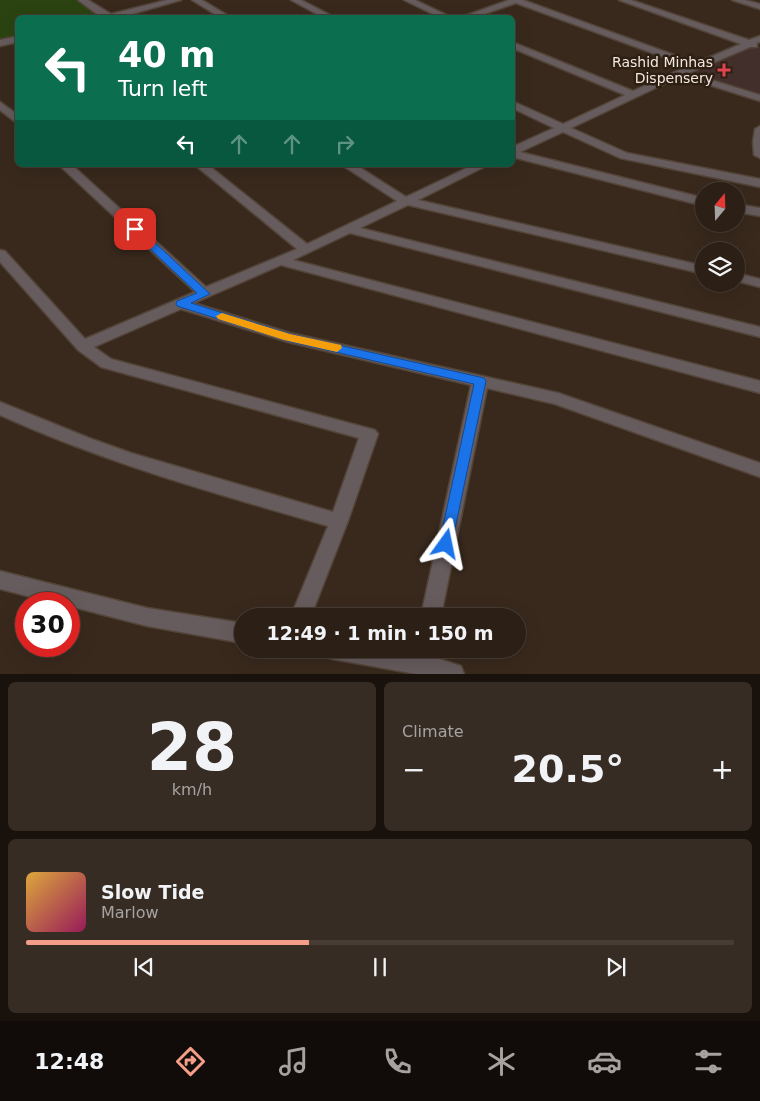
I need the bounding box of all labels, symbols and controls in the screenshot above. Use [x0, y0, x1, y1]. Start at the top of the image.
icon: left [35, 35, 100, 100]
text: 40 m [118, 35, 215, 75]
place label: Rashid Minhas Dispensery [612, 54, 713, 86]
marker: Rashid Minhas Dispensery [717, 63, 731, 77]
text: Turn left [118, 76, 207, 101]
icon: left [172, 130, 200, 158]
icon: ahead [225, 130, 253, 158]
icon: ahead [278, 130, 306, 158]
icon: right [331, 130, 359, 158]
north arrow [695, 182, 745, 232]
map controls [695, 182, 745, 292]
pin [114, 208, 156, 250]
icon: arrive [121, 215, 149, 243]
button: layers [695, 242, 745, 292]
position arrow [419, 517, 471, 569]
speed limit sign: 30 [15, 592, 80, 657]
text: 12:49 · 1 min · 150 m [266, 622, 494, 644]
text: 28 [147, 710, 237, 785]
text: Climate [402, 722, 464, 741]
text: 20.5° [512, 747, 624, 791]
text: − [402, 753, 425, 786]
text: + [711, 753, 734, 786]
text: km/h [172, 780, 212, 799]
text: Slow Tide [101, 881, 204, 903]
text: Marlow [101, 903, 159, 922]
icon: previous [130, 953, 158, 981]
icon: pause [366, 953, 394, 981]
icon: next [602, 953, 630, 981]
icon: directions [173, 1044, 208, 1079]
icon: music [276, 1044, 311, 1079]
icon: phone [380, 1044, 415, 1079]
icon: climate [484, 1044, 519, 1079]
icon: car [587, 1044, 622, 1079]
icon: filters [691, 1044, 726, 1079]
text: 12:48 [34, 1049, 104, 1074]

